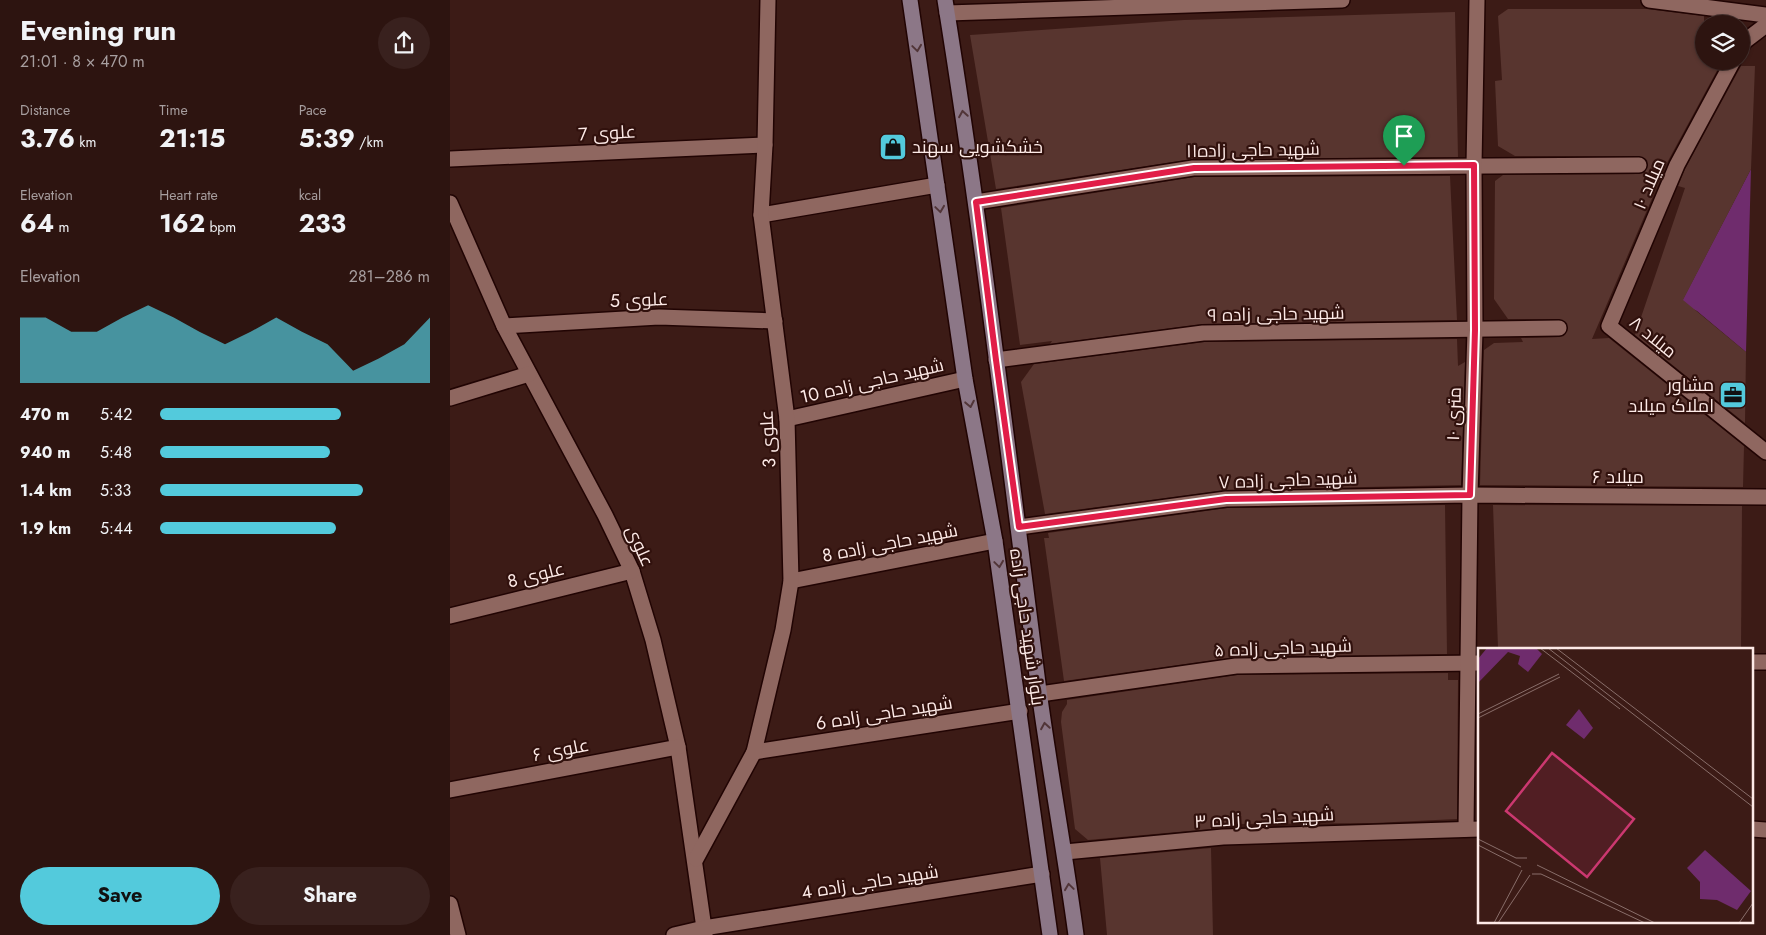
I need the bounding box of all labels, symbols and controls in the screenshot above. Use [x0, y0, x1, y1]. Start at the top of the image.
text: Evening run [20, 10, 176, 51]
map controls [1695, 15, 1750, 70]
button: layers [1695, 15, 1750, 70]
button: share [378, 17, 430, 69]
one-way arrow [911, 44, 921, 53]
text: 21:01 · 8 × 470 m [20, 50, 145, 73]
text: Distance [20, 100, 70, 120]
text: Time [159, 100, 188, 120]
text: Pace [299, 100, 327, 120]
one-way arrow [958, 110, 968, 118]
pin [1383, 115, 1425, 166]
street label: علوی 7 [578, 119, 636, 147]
text: 3.76 [20, 120, 75, 156]
text: 21:15 [159, 120, 225, 156]
text: 5:39 [299, 120, 355, 156]
icon: arrive [1390, 122, 1418, 150]
text: km [75, 132, 96, 152]
text: /km [355, 132, 384, 152]
shop icon: خشکشویی سهند [878, 132, 908, 162]
place label: خشکشویی سهند [912, 134, 1043, 160]
street label: شهید حاجی زاده۱۱ [1186, 136, 1320, 164]
street label: میلاد ۱۰ [1627, 154, 1671, 214]
text: Elevation [20, 185, 73, 205]
text: Heart rate [159, 185, 218, 205]
text: kcal [299, 185, 321, 205]
text: 64 [20, 205, 54, 241]
text: 162 [159, 205, 205, 241]
text: 233 [299, 205, 346, 241]
one-way arrow [935, 205, 945, 213]
text: m [54, 217, 69, 237]
text: bpm [205, 217, 236, 237]
text: Elevation [20, 265, 80, 288]
text: 281–286 m [349, 265, 430, 288]
street label: علوی 5 [609, 286, 669, 314]
street label: شهید حاجی زاده ۹ [1207, 300, 1345, 328]
street label: میلاد ۸ [1624, 310, 1682, 364]
street label: شهید حاجی زاده 10 [798, 352, 946, 410]
place label: مشاور املاک میلاد [1628, 372, 1714, 419]
office icon: مشاور املاک میلاد [1718, 380, 1748, 410]
street label: ۱۰ متری [1440, 387, 1468, 441]
one-way arrow [964, 400, 974, 409]
text: 470 m [20, 403, 69, 426]
text: 5:42 [100, 403, 132, 426]
street label: علوی 3 [754, 409, 782, 469]
text: 940 m [20, 441, 70, 464]
text: 5:48 [100, 441, 132, 464]
street label: میلاد ۶ [1592, 464, 1644, 490]
street label: شهید حاجی زاده ۷ [1218, 465, 1358, 495]
text: 1.4 km [20, 479, 72, 502]
text: 5:33 [100, 479, 131, 502]
text: 1.9 km [20, 517, 71, 540]
text: 5:44 [100, 517, 132, 540]
street label: شهید حاجی زاده 8 [820, 517, 960, 569]
street label: علوی [619, 521, 661, 571]
street label: بلوار شهید حاجی زاده [1003, 547, 1051, 707]
street label: علوی 8 [505, 555, 567, 595]
one-way arrow [993, 560, 1004, 568]
street label: شهید حاجی زاده ۵ [1214, 633, 1352, 663]
inset map [1478, 648, 1754, 922]
street label: شهید حاجی زاده 6 [814, 689, 954, 737]
one-way arrow [1040, 722, 1050, 730]
street label: علوی ۶ [531, 732, 591, 768]
street label: شهید حاجی زاده ۳ [1193, 801, 1335, 835]
street label: شهید حاجی زاده 4 [800, 858, 940, 906]
button: Save [20, 867, 220, 925]
button: Share [230, 867, 430, 925]
one-way arrow [1065, 882, 1075, 891]

